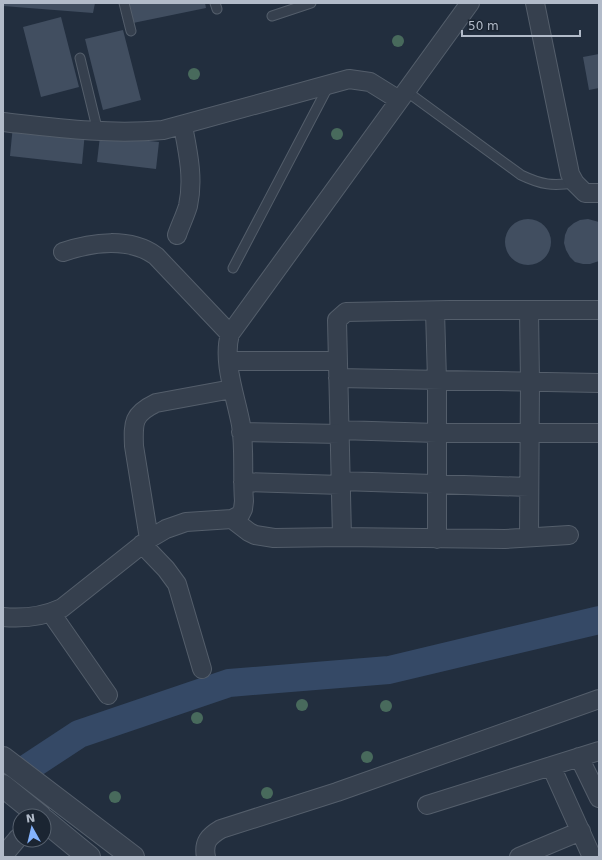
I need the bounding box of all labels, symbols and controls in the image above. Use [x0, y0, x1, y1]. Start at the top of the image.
scale bar [462, 12, 580, 38]
text: 50 m [468, 19, 499, 33]
north arrow [12, 808, 52, 848]
text: N [25, 812, 36, 826]

